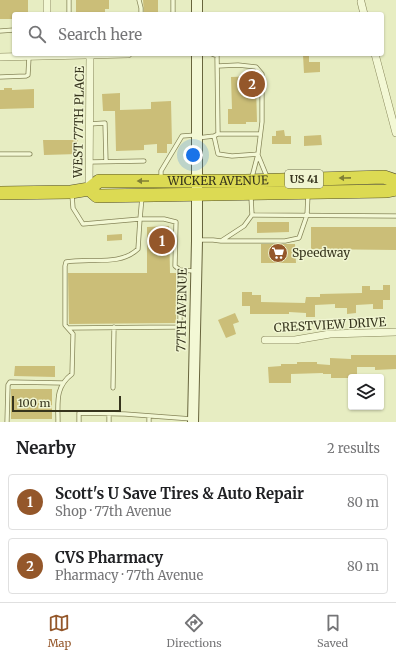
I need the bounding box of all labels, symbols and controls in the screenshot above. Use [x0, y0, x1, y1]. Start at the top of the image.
search box [12, 12, 384, 56]
icon: search [26, 23, 48, 45]
text: Search here [58, 25, 142, 44]
street label: WEST 77TH PLACE [70, 66, 87, 179]
pin: 2 [239, 69, 265, 99]
your location [183, 145, 203, 165]
road number: US 41 [285, 170, 323, 188]
street label: WICKER AVENUE [166, 172, 269, 188]
one-way arrow [338, 175, 351, 181]
one-way arrow [136, 178, 149, 184]
pin: 1 [149, 226, 175, 256]
supermarket icon: Speedway [267, 242, 289, 264]
place label: Speedway [292, 245, 350, 260]
street label: 77TH AVENUE [173, 268, 190, 352]
street label: CRESTVIEW DRIVE [273, 314, 387, 335]
map controls [348, 374, 384, 410]
button: layers [348, 374, 384, 410]
scale bar [12, 394, 121, 413]
text: 100 m [18, 396, 50, 410]
text: Nearby [16, 437, 76, 459]
text: 2 results [327, 440, 380, 457]
text: Scott's U Save Tires & Auto Repair [55, 484, 304, 503]
text: 1 [27, 494, 33, 511]
text: 80 m [347, 494, 379, 511]
text: Shop · 77th Avenue [55, 503, 171, 520]
text: CVS Pharmacy [55, 548, 163, 567]
text: 2 [26, 558, 34, 575]
text: 80 m [347, 558, 379, 575]
text: Pharmacy · 77th Avenue [55, 567, 203, 584]
tab: Map [48, 612, 71, 650]
tab: Directions [167, 612, 222, 650]
tab: Saved [317, 612, 348, 650]

